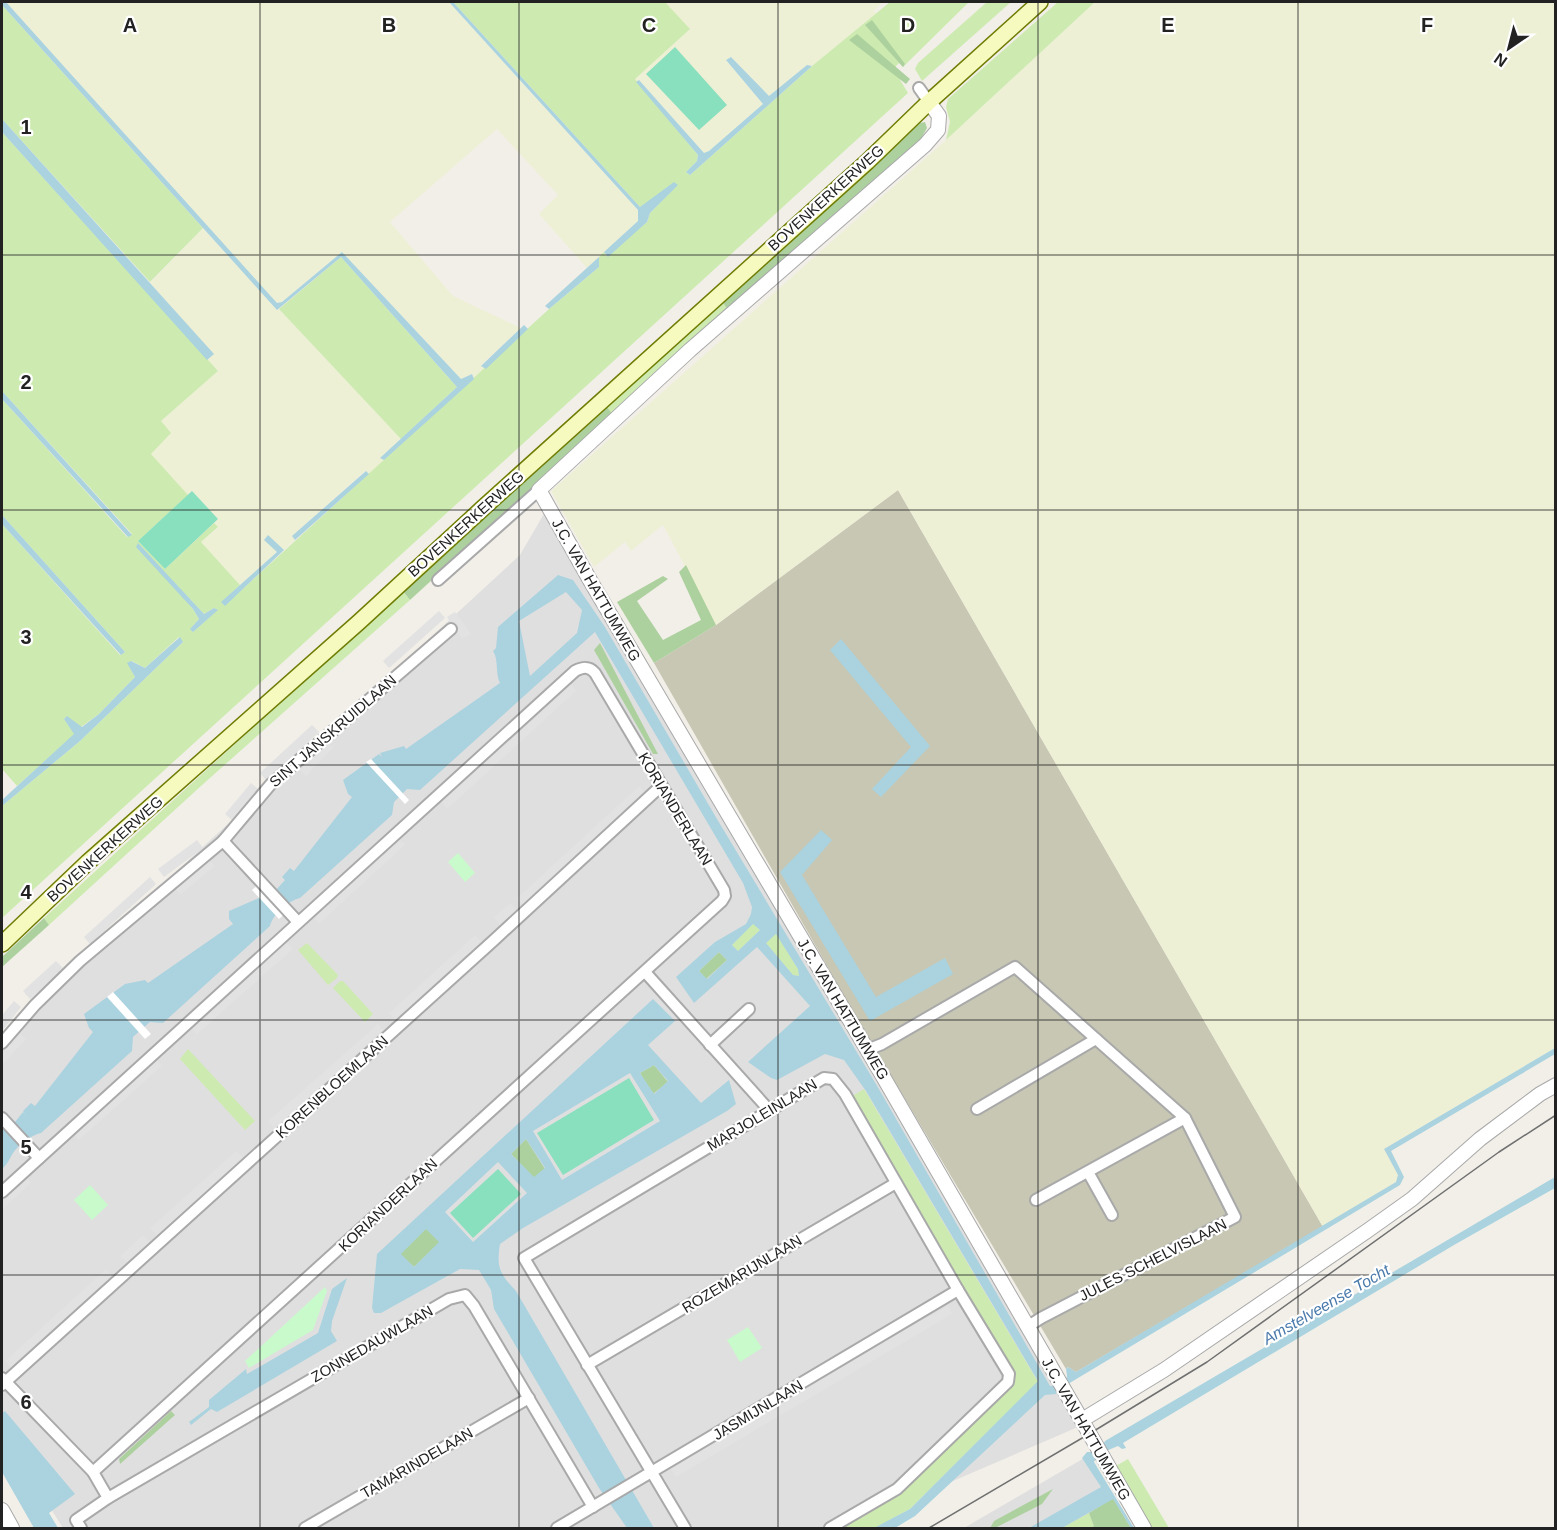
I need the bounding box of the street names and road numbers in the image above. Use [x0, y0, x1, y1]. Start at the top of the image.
street label: BOVENKERKERWEG [764, 141, 887, 254]
street label: BOVENKERKERWEG [404, 467, 527, 580]
street label: J.C. VAN HATTUMWEG [549, 515, 644, 664]
street label: SINT JANSKRUIDLAAN [266, 671, 399, 790]
street label: KORIANDERLAAN [635, 749, 716, 868]
street label: BOVENKERKERWEG [43, 792, 166, 905]
street label: J.C. VAN HATTUMWEG [794, 935, 892, 1083]
street label: KORENBLOEMLAAN [272, 1032, 391, 1141]
street label: MARJOLEINLAAN [704, 1075, 820, 1154]
street label: KORIANDERLAAN [335, 1155, 440, 1255]
street label: JULES SCHELVISLAAN [1076, 1215, 1229, 1304]
street label: ROZEMARIJNLAAN [679, 1231, 805, 1316]
street label: ZONNEDAUWLAAN [308, 1302, 436, 1385]
street label: J.C. VAN HATTUMWEG [1039, 1354, 1134, 1503]
street label: JASMIJNLAAN [710, 1376, 806, 1443]
street label: TAMARINDELAAN [358, 1424, 476, 1502]

